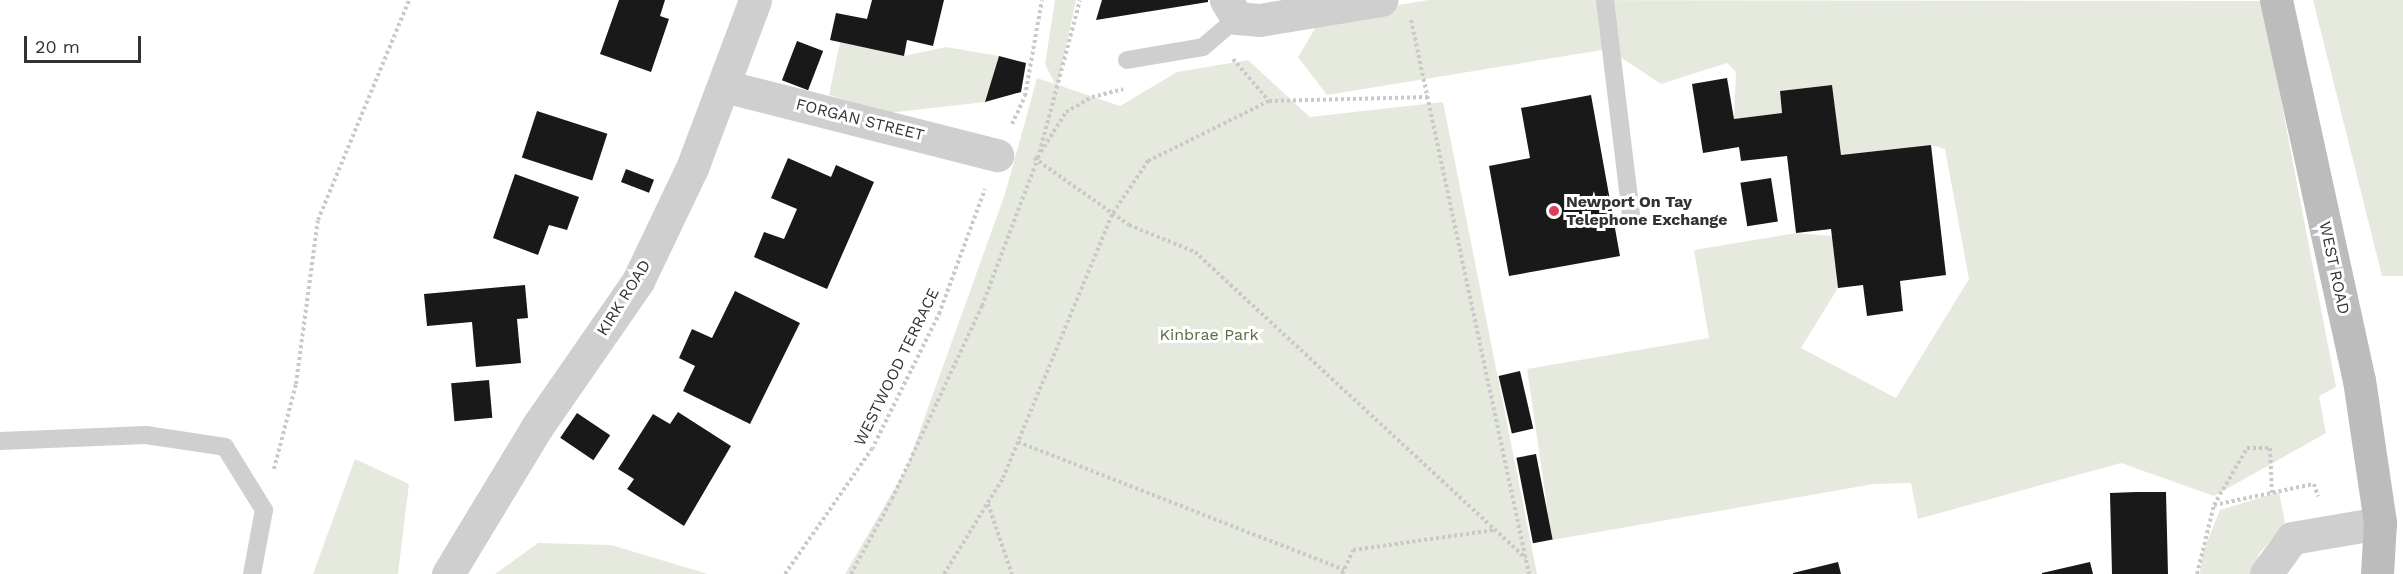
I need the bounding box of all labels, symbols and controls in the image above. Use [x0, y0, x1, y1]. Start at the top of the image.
scale bar [27, 24, 144, 62]
text: 20 m [35, 36, 80, 57]
street label: FORGAN STREET [794, 95, 926, 145]
place label: Newport On Tay Telephone Exchange [1566, 192, 1728, 230]
marker: Newport On Tay Telephone Exchange [1547, 204, 1561, 218]
street label: WEST ROAD [2315, 220, 2353, 316]
street label: KIRK ROAD [593, 256, 655, 340]
street label: WESTWOOD TERRACE [850, 285, 944, 449]
park label: Kinbrae Park [1159, 325, 1259, 345]

